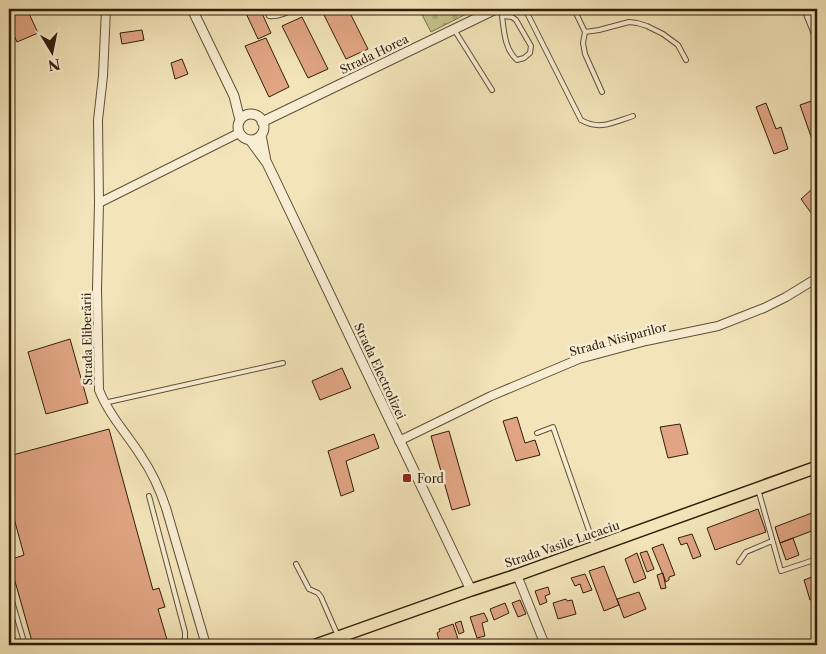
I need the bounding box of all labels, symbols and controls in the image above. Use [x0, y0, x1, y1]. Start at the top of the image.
north arrow [28, 28, 78, 78]
street label: Strada Horea [337, 31, 411, 77]
text: N [47, 55, 62, 75]
street label: Strada Eliberării [79, 292, 95, 385]
street label: Strada Nisiparilor [568, 319, 668, 359]
street label: Strada Electrolizei [351, 320, 409, 422]
place label: Ford [417, 471, 445, 486]
marker: Ford [401, 472, 413, 484]
street label: Strada Vasile Lucaciu [503, 517, 622, 571]

